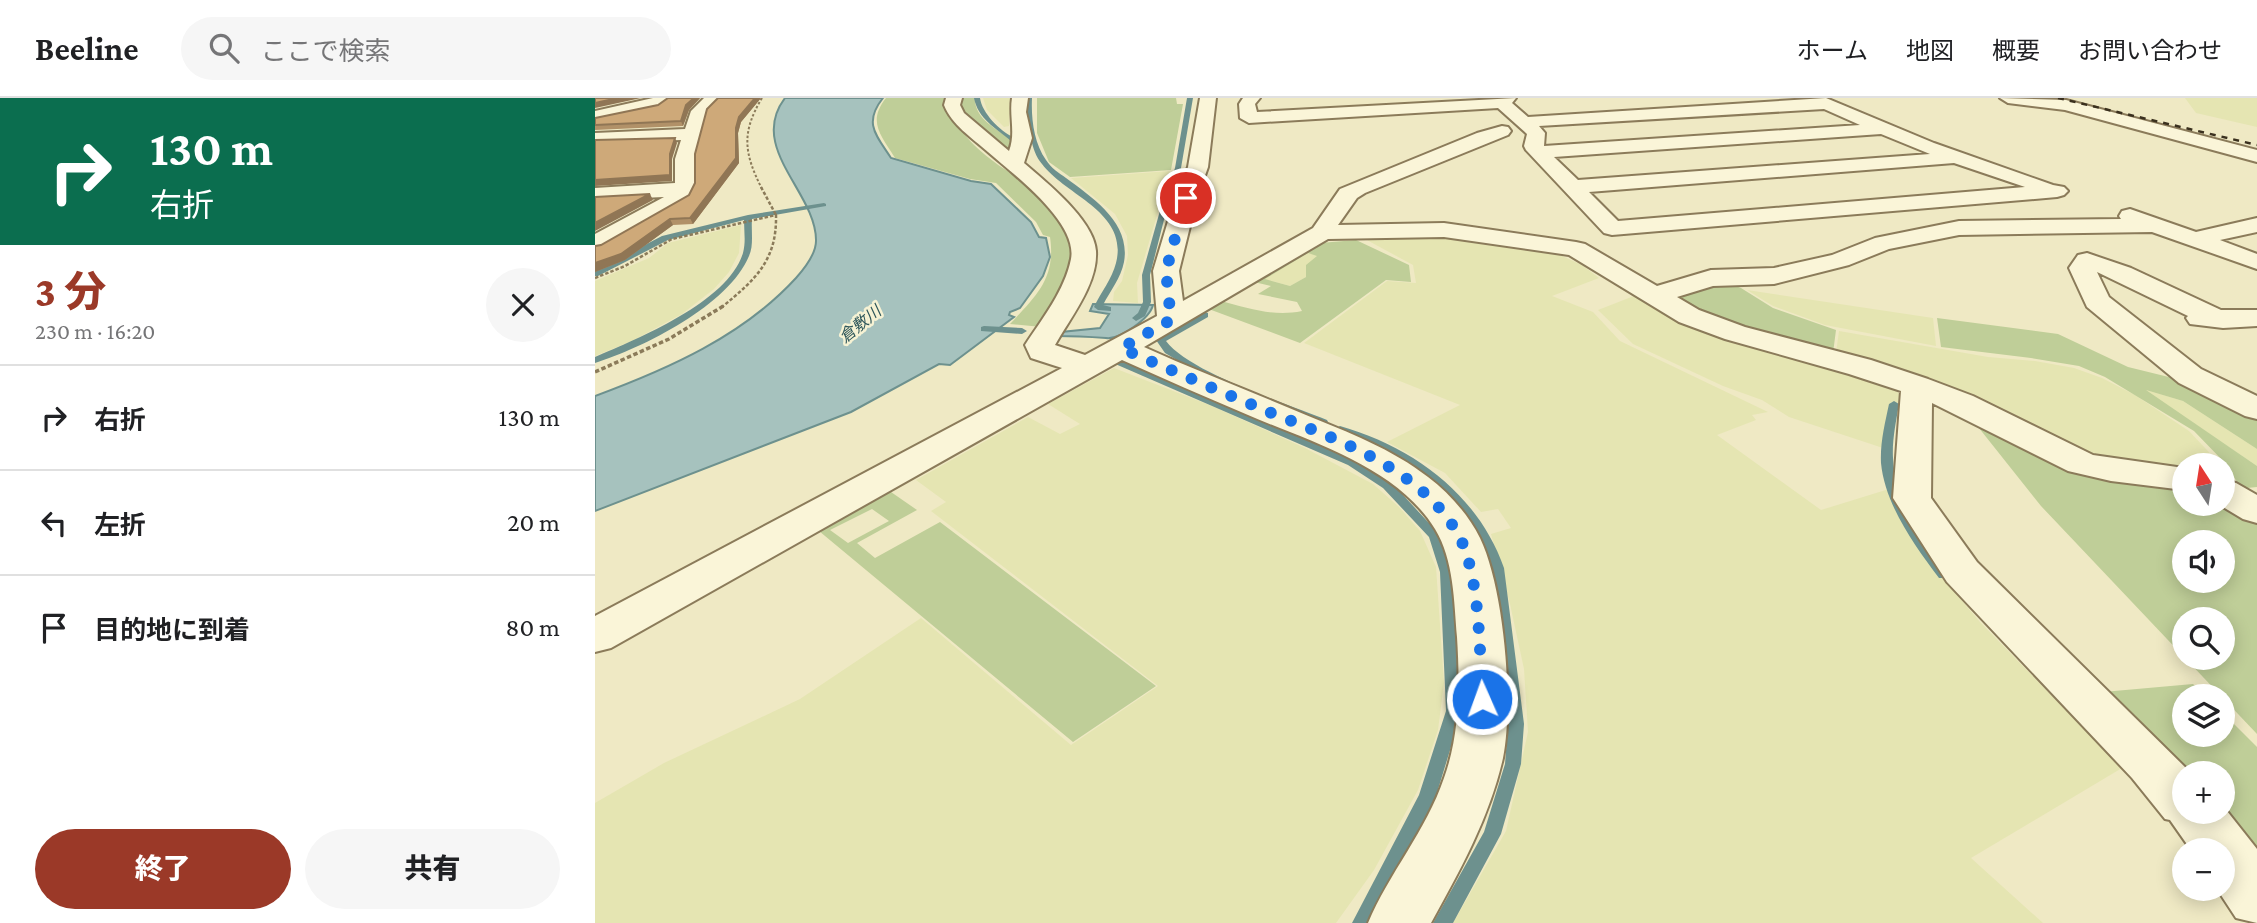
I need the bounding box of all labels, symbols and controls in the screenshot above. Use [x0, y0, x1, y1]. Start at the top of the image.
search box [181, 17, 671, 80]
icon: search [205, 29, 243, 67]
text: Beeline [35, 30, 139, 67]
text: ここで検索 [261, 37, 391, 66]
text: ホーム [1797, 37, 1868, 64]
text: 地図 [1906, 37, 1954, 64]
text: 概要 [1992, 37, 2040, 64]
text: お問い合わせ [2078, 37, 2222, 64]
text: 130 m [150, 121, 273, 176]
icon: right [35, 126, 126, 217]
pin [1156, 168, 1216, 228]
icon: arrive [1167, 179, 1205, 217]
text: 右折 [150, 187, 214, 223]
text: 3 分 [35, 268, 106, 315]
button: close [486, 268, 560, 342]
water label: 倉敷川 [836, 301, 886, 346]
text: 230 m · 16:20 [35, 318, 155, 344]
icon: right [35, 399, 73, 437]
text: 130 m [499, 403, 560, 432]
text: 右折 [94, 406, 146, 435]
north arrow [2172, 453, 2235, 516]
map controls [2172, 453, 2235, 901]
icon: left [35, 504, 73, 542]
text: 20 m [507, 508, 560, 537]
text: 左折 [94, 511, 146, 540]
button: sound [2172, 530, 2235, 593]
button: search [2172, 607, 2235, 670]
icon: arrive [35, 609, 73, 647]
text: 80 m [506, 613, 560, 642]
text: 目的地に到着 [94, 616, 250, 645]
position arrow [1445, 662, 1519, 736]
button: layers [2172, 684, 2235, 747]
button: + [2172, 761, 2235, 824]
button: 終了 [35, 829, 291, 909]
button: 共有 [305, 829, 560, 909]
button: − [2172, 838, 2235, 901]

